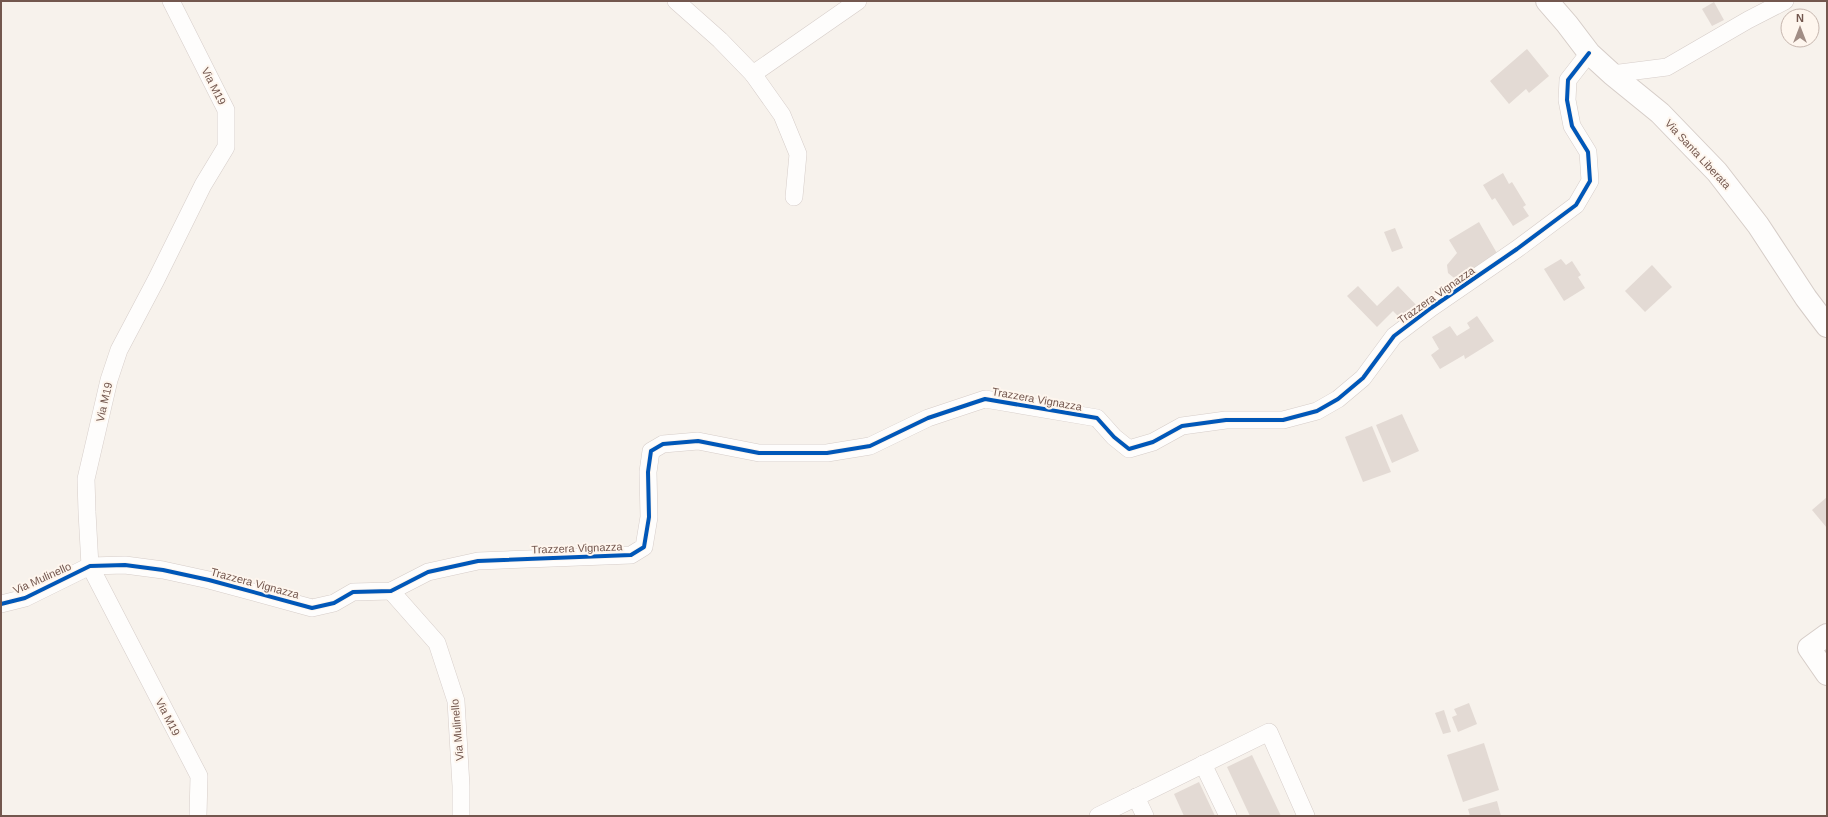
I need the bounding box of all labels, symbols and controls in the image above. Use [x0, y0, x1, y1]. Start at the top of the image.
north arrow [1780, 8, 1820, 48]
text: N [1796, 12, 1804, 24]
street label: Via M19 [200, 65, 228, 107]
street label: Via Santa Liberata [1663, 117, 1734, 192]
street label: Trazzera Vignazza [1395, 263, 1477, 326]
street label: Via M19 [94, 381, 114, 423]
street label: Trazzera Vignazza [991, 385, 1084, 413]
street label: Trazzera Vignazza [531, 540, 624, 556]
street label: Via Mulinello [11, 560, 73, 596]
street label: Trazzera Vignazza [209, 565, 301, 601]
street label: Via M19 [154, 696, 182, 738]
street label: Via Mulinello [448, 699, 466, 761]

